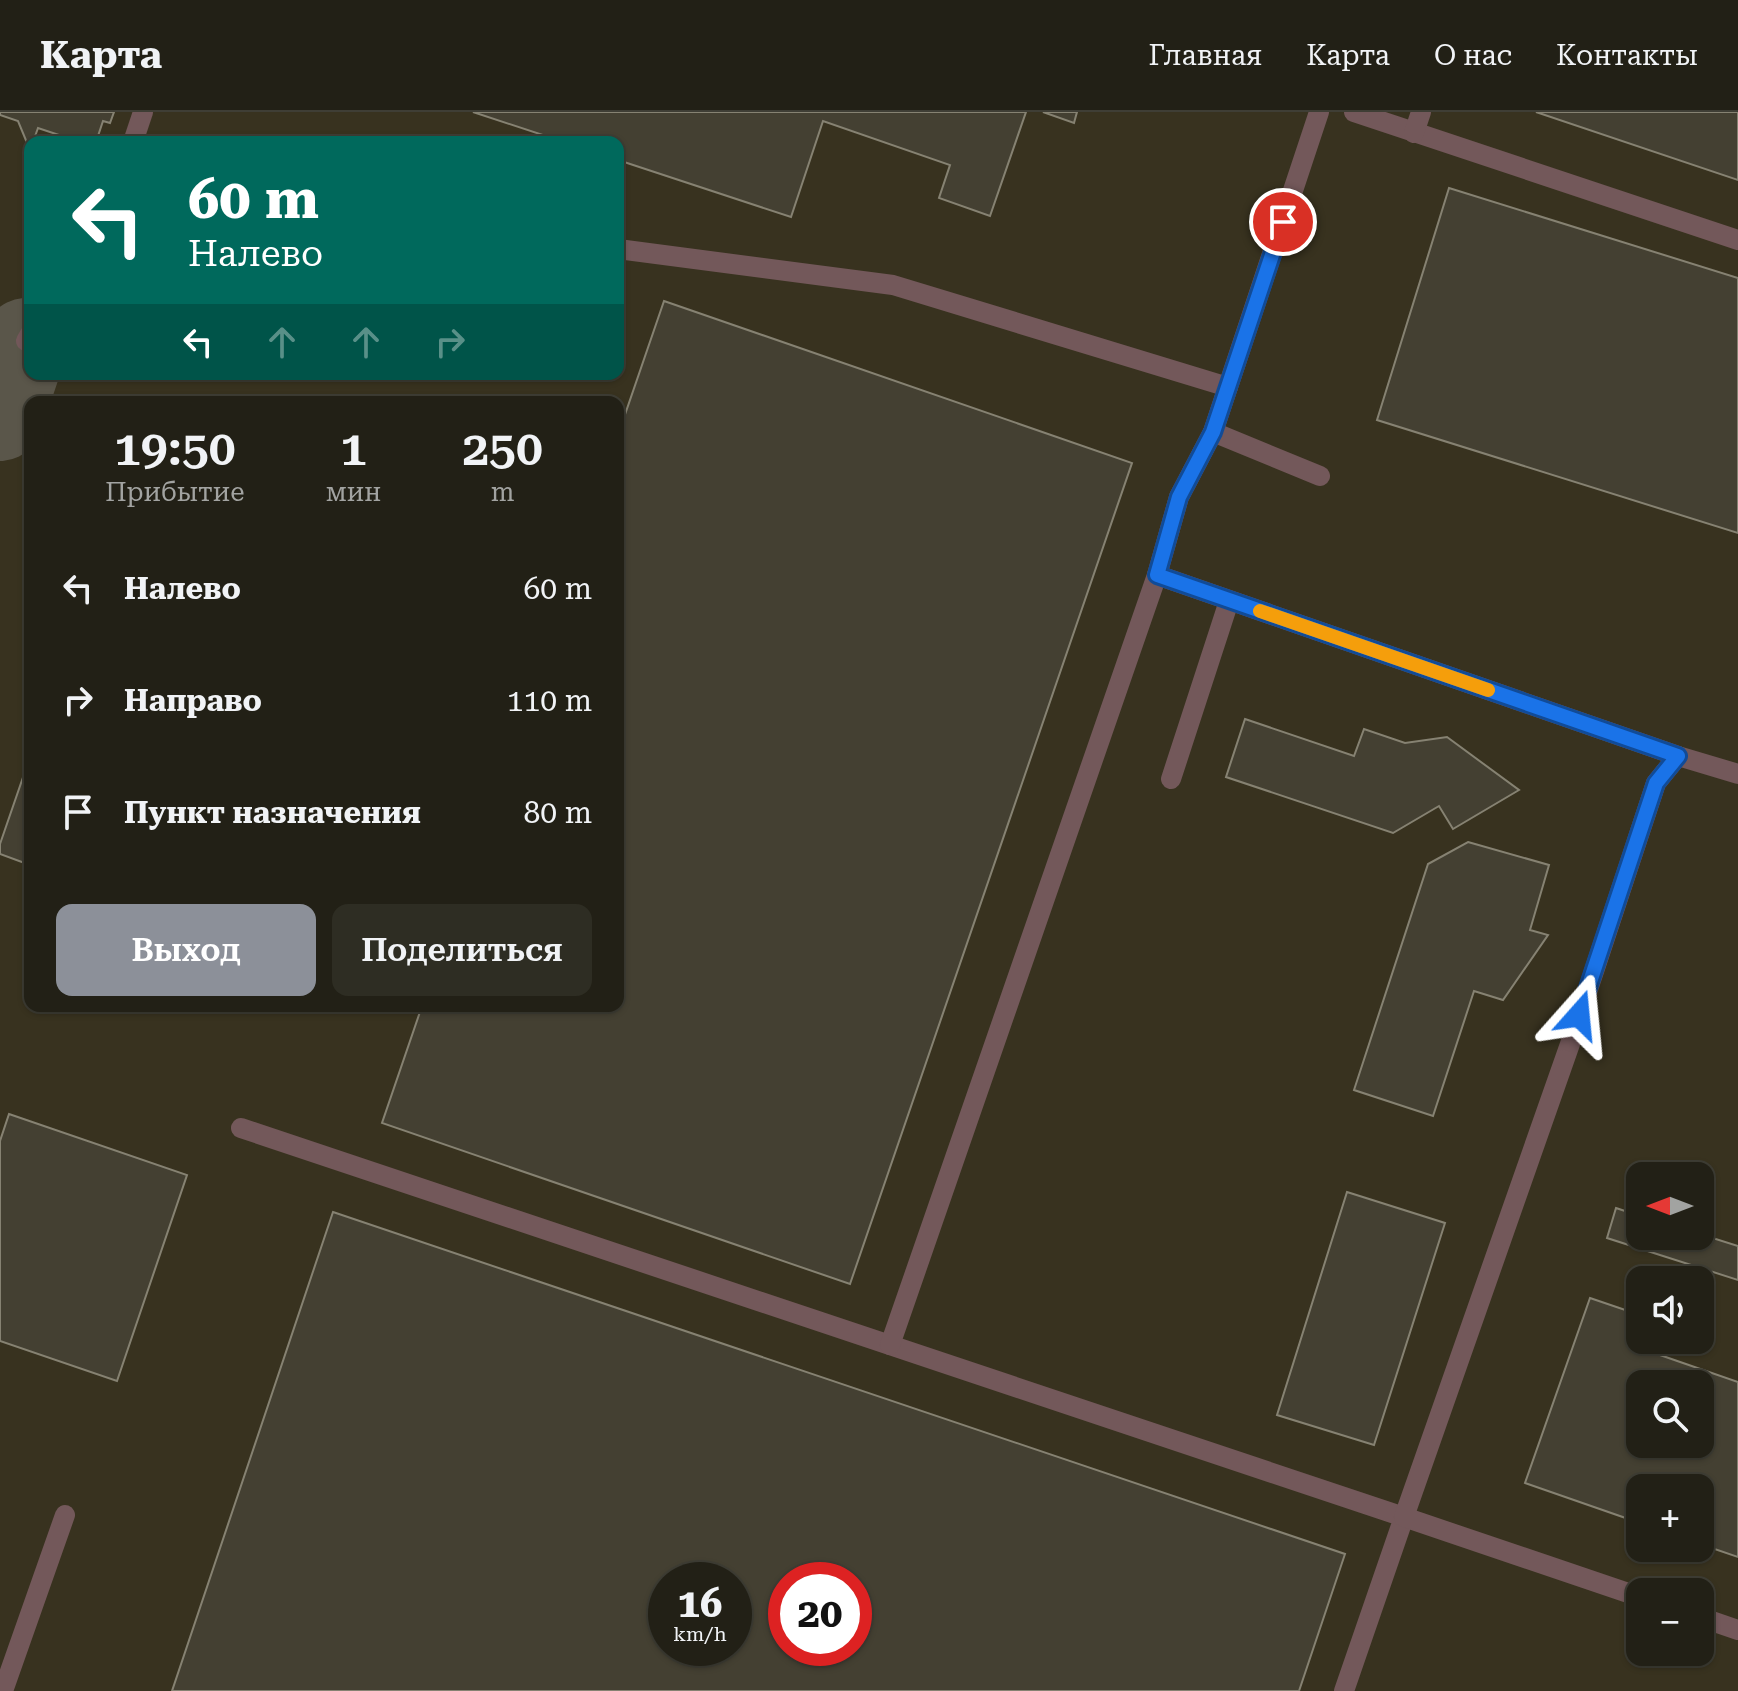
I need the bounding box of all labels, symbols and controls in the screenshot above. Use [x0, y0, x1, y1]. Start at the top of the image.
text: Карта [40, 33, 162, 77]
text: Главная [1148, 39, 1262, 72]
text: Карта [1306, 39, 1390, 72]
text: О нас [1434, 39, 1512, 72]
text: Контакты [1556, 39, 1698, 72]
text: 60 m [188, 166, 319, 232]
icon: left [56, 168, 160, 272]
pin [1249, 188, 1317, 256]
icon: arrive [1261, 200, 1305, 244]
text: Налево [188, 233, 323, 275]
icon: left [176, 320, 220, 364]
icon: ahead [260, 320, 304, 364]
icon: ahead [344, 320, 388, 364]
icon: right [428, 320, 472, 364]
text: 19:50 [114, 421, 236, 477]
text: 1 [340, 421, 367, 477]
text: 250 [462, 421, 543, 477]
text: Прибытие [105, 477, 245, 507]
text: мин [326, 477, 381, 507]
text: m [491, 477, 514, 507]
icon: left [56, 566, 100, 610]
text: Налево [124, 571, 241, 606]
text: 60 m [523, 571, 592, 606]
icon: right [56, 678, 100, 722]
text: Направо [124, 683, 262, 718]
text: 110 m [507, 683, 592, 718]
icon: arrive [56, 790, 100, 834]
text: Пункт назначения [124, 795, 421, 830]
text: 80 m [523, 795, 592, 830]
button: Выход [56, 904, 316, 996]
button: Поделиться [332, 904, 592, 996]
position arrow [1537, 973, 1621, 1057]
north arrow [1626, 1162, 1714, 1250]
map controls [1626, 1162, 1714, 1666]
button: sound [1626, 1266, 1714, 1354]
button: search [1626, 1370, 1714, 1458]
button: + [1626, 1474, 1714, 1562]
speed limit sign: 20 [768, 1562, 872, 1666]
button: − [1626, 1578, 1714, 1666]
text: 16 [678, 1580, 722, 1627]
text: km/h [673, 1622, 727, 1646]

